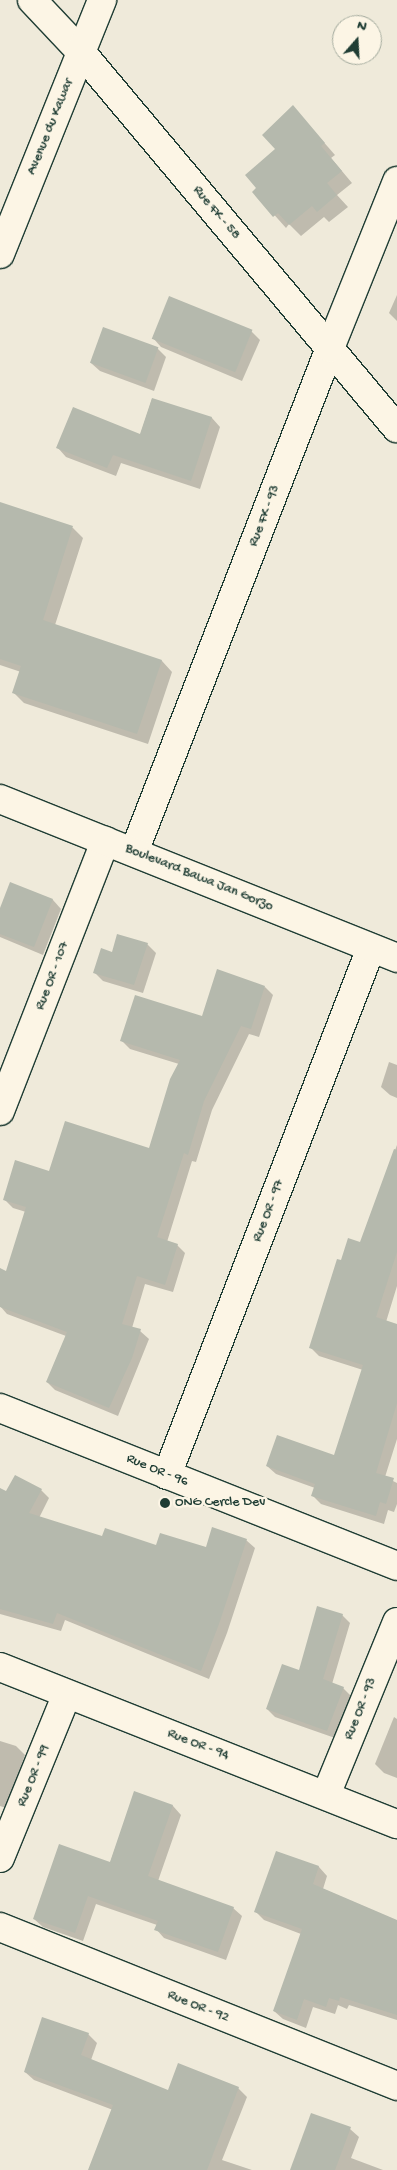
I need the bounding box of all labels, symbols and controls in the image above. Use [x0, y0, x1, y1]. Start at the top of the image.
north arrow [332, 15, 382, 65]
text: N [355, 17, 369, 36]
street label: Avenue du Kawar [24, 76, 78, 178]
street label: Rue FK - 58 [189, 183, 243, 243]
street label: Rue FK - 93 [246, 483, 284, 549]
street label: Boulevard Bawa Jan Gorzo [122, 841, 276, 915]
street label: Rue OR - 107 [32, 939, 74, 1013]
street label: Rue OR - 97 [249, 1177, 289, 1245]
street label: Rue OR - 96 [124, 1451, 190, 1491]
place label: ONG Cercle Dev [175, 1495, 265, 1511]
marker: ONG Cercle Dev [159, 1497, 171, 1509]
street label: Rue OR - 93 [341, 1675, 381, 1743]
street label: Rue OR - 94 [165, 1726, 231, 1764]
street label: Rue OR - 99 [14, 1743, 54, 1809]
street label: Rue OR - 92 [165, 1987, 231, 2027]

